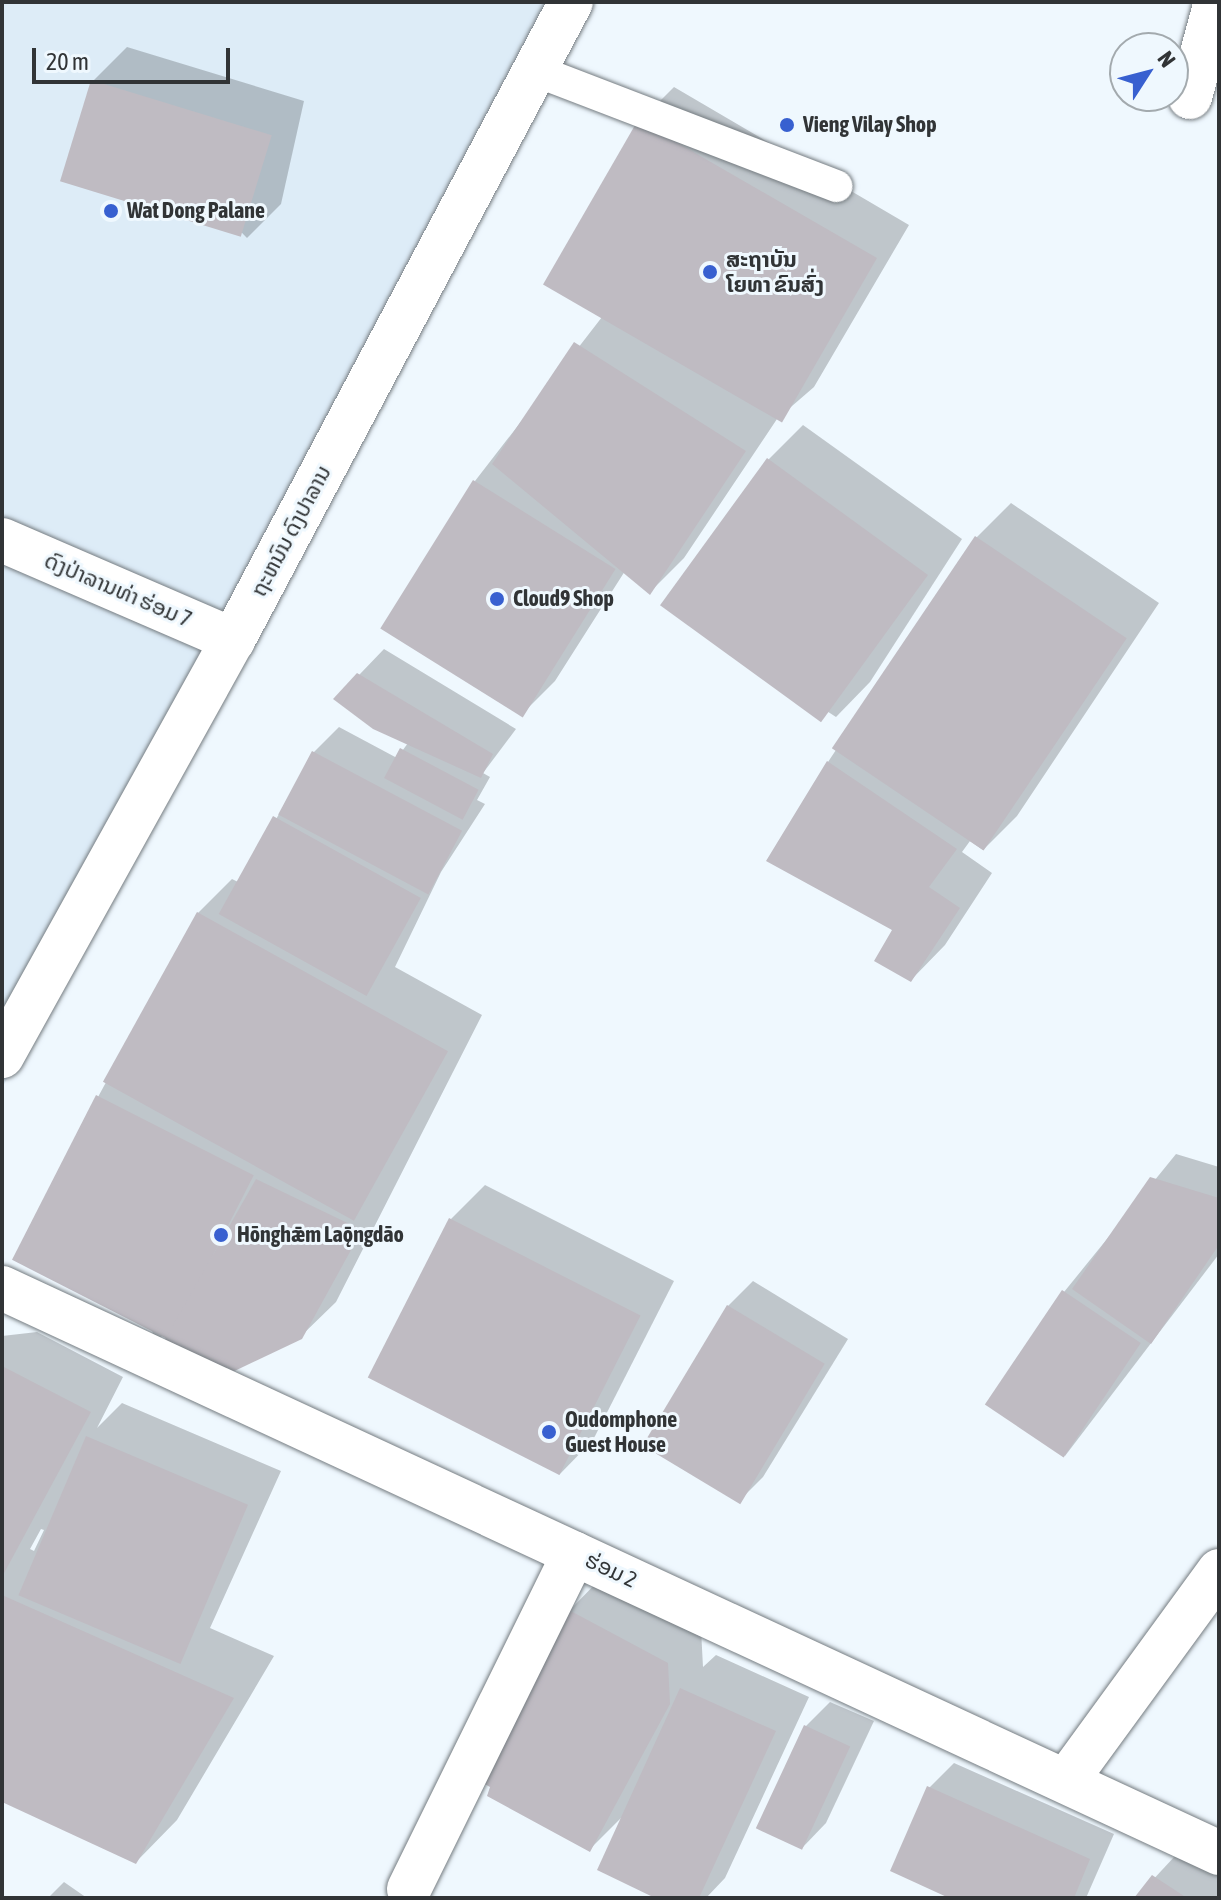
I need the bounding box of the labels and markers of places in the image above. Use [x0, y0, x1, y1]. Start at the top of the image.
place label: Vieng Vilay Shop [803, 112, 937, 138]
marker: Vieng Vilay Shop [778, 116, 796, 134]
place label: Wat Dong Palane [127, 198, 265, 224]
marker: Wat Dong Palane [102, 202, 120, 220]
place label: ສະຖາບັນ ໂຍທາ ຂົນສົ່ງ [726, 246, 824, 298]
marker: ສະຖາບັນ ໂຍທາ ຂົນສົ່ງ [701, 263, 719, 281]
place label: Cloud9 Shop [513, 586, 614, 612]
marker: Cloud9 Shop [488, 590, 506, 608]
place label: Hōnghǣm Laǭngdāo [237, 1222, 404, 1248]
marker: Hōnghǣm Laǭngdāo [212, 1226, 230, 1244]
place label: Oudomphone Guest House [565, 1406, 677, 1458]
marker: Oudomphone Guest House [540, 1423, 558, 1441]

